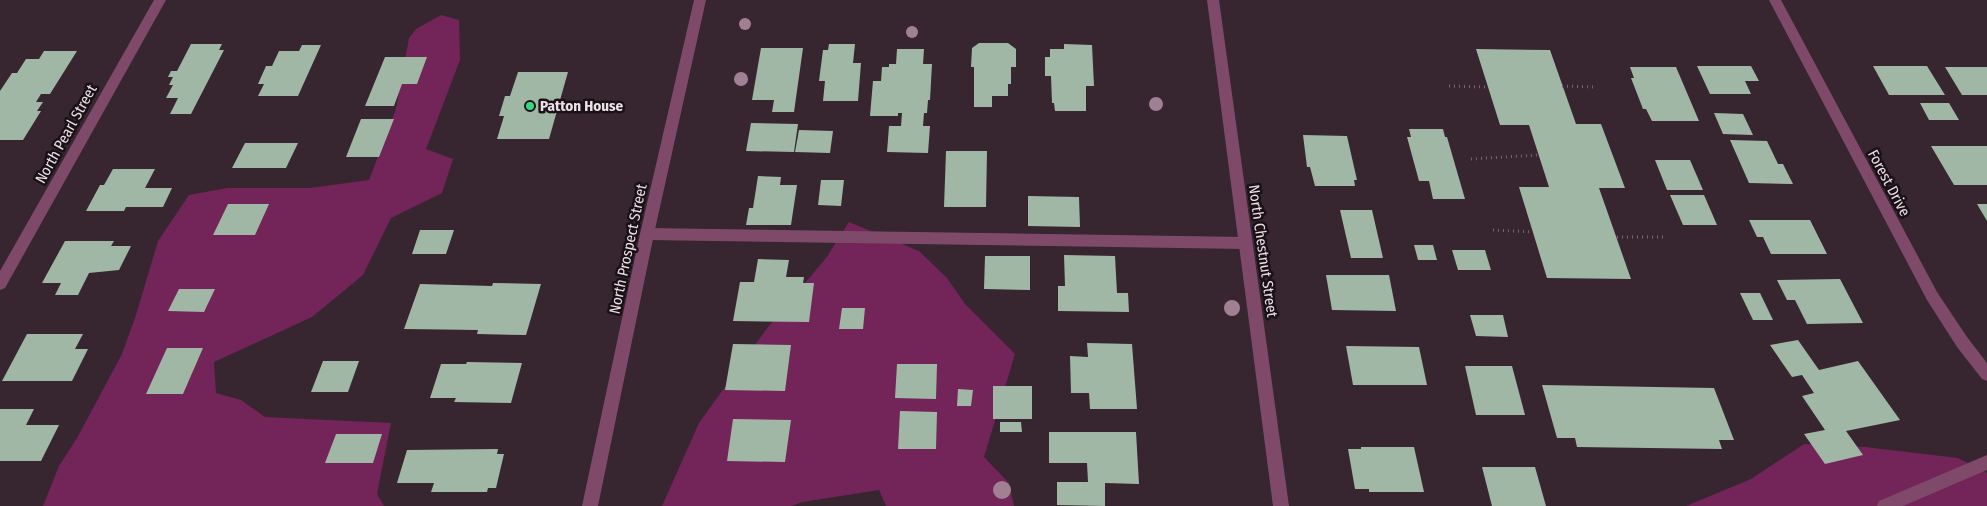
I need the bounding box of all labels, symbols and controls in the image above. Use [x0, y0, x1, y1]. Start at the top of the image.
street label: North Pearl Street [31, 81, 101, 187]
place label: Patton House [540, 97, 624, 115]
marker: Patton House [524, 100, 536, 112]
street label: Forest Drive [1864, 147, 1914, 219]
street label: North Prospect Street [605, 182, 651, 316]
street label: North Chestnut Street [1245, 184, 1281, 319]

